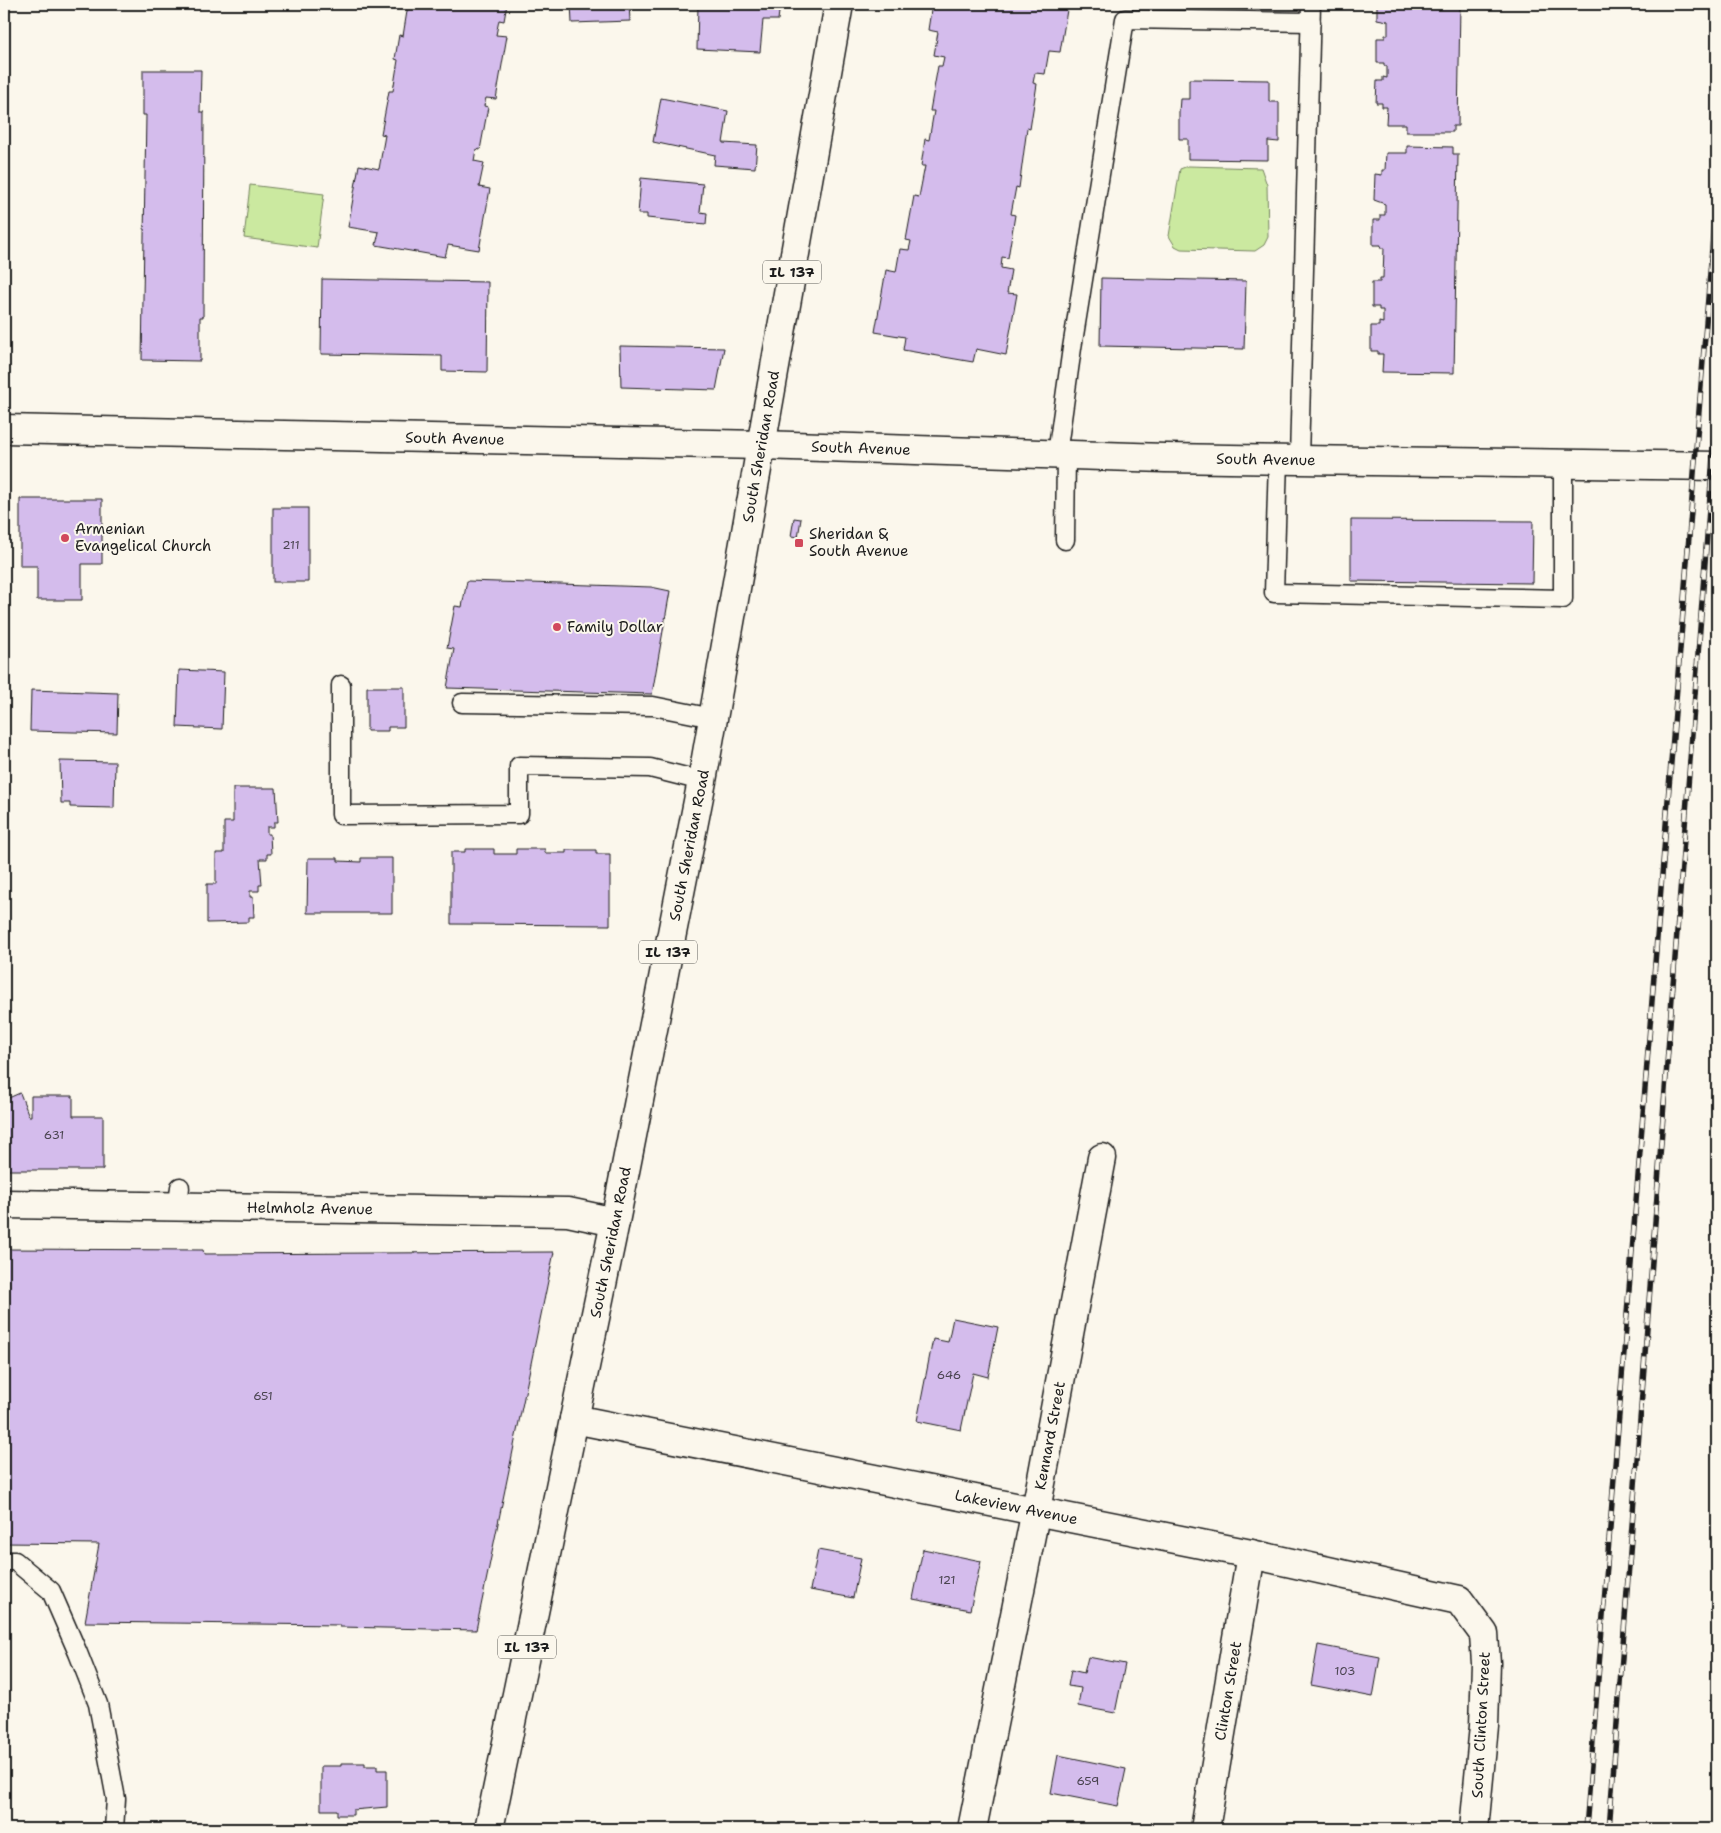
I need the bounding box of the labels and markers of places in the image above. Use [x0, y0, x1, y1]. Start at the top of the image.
place label: Armenian Evangelical Church [75, 519, 211, 556]
place label: Sheridan & South Avenue [809, 524, 909, 561]
marker: Armenian Evangelical Church [59, 532, 71, 544]
marker: Sheridan & South Avenue [793, 537, 805, 549]
place label: Family Dollar [567, 617, 663, 637]
marker: Family Dollar [551, 621, 563, 633]

